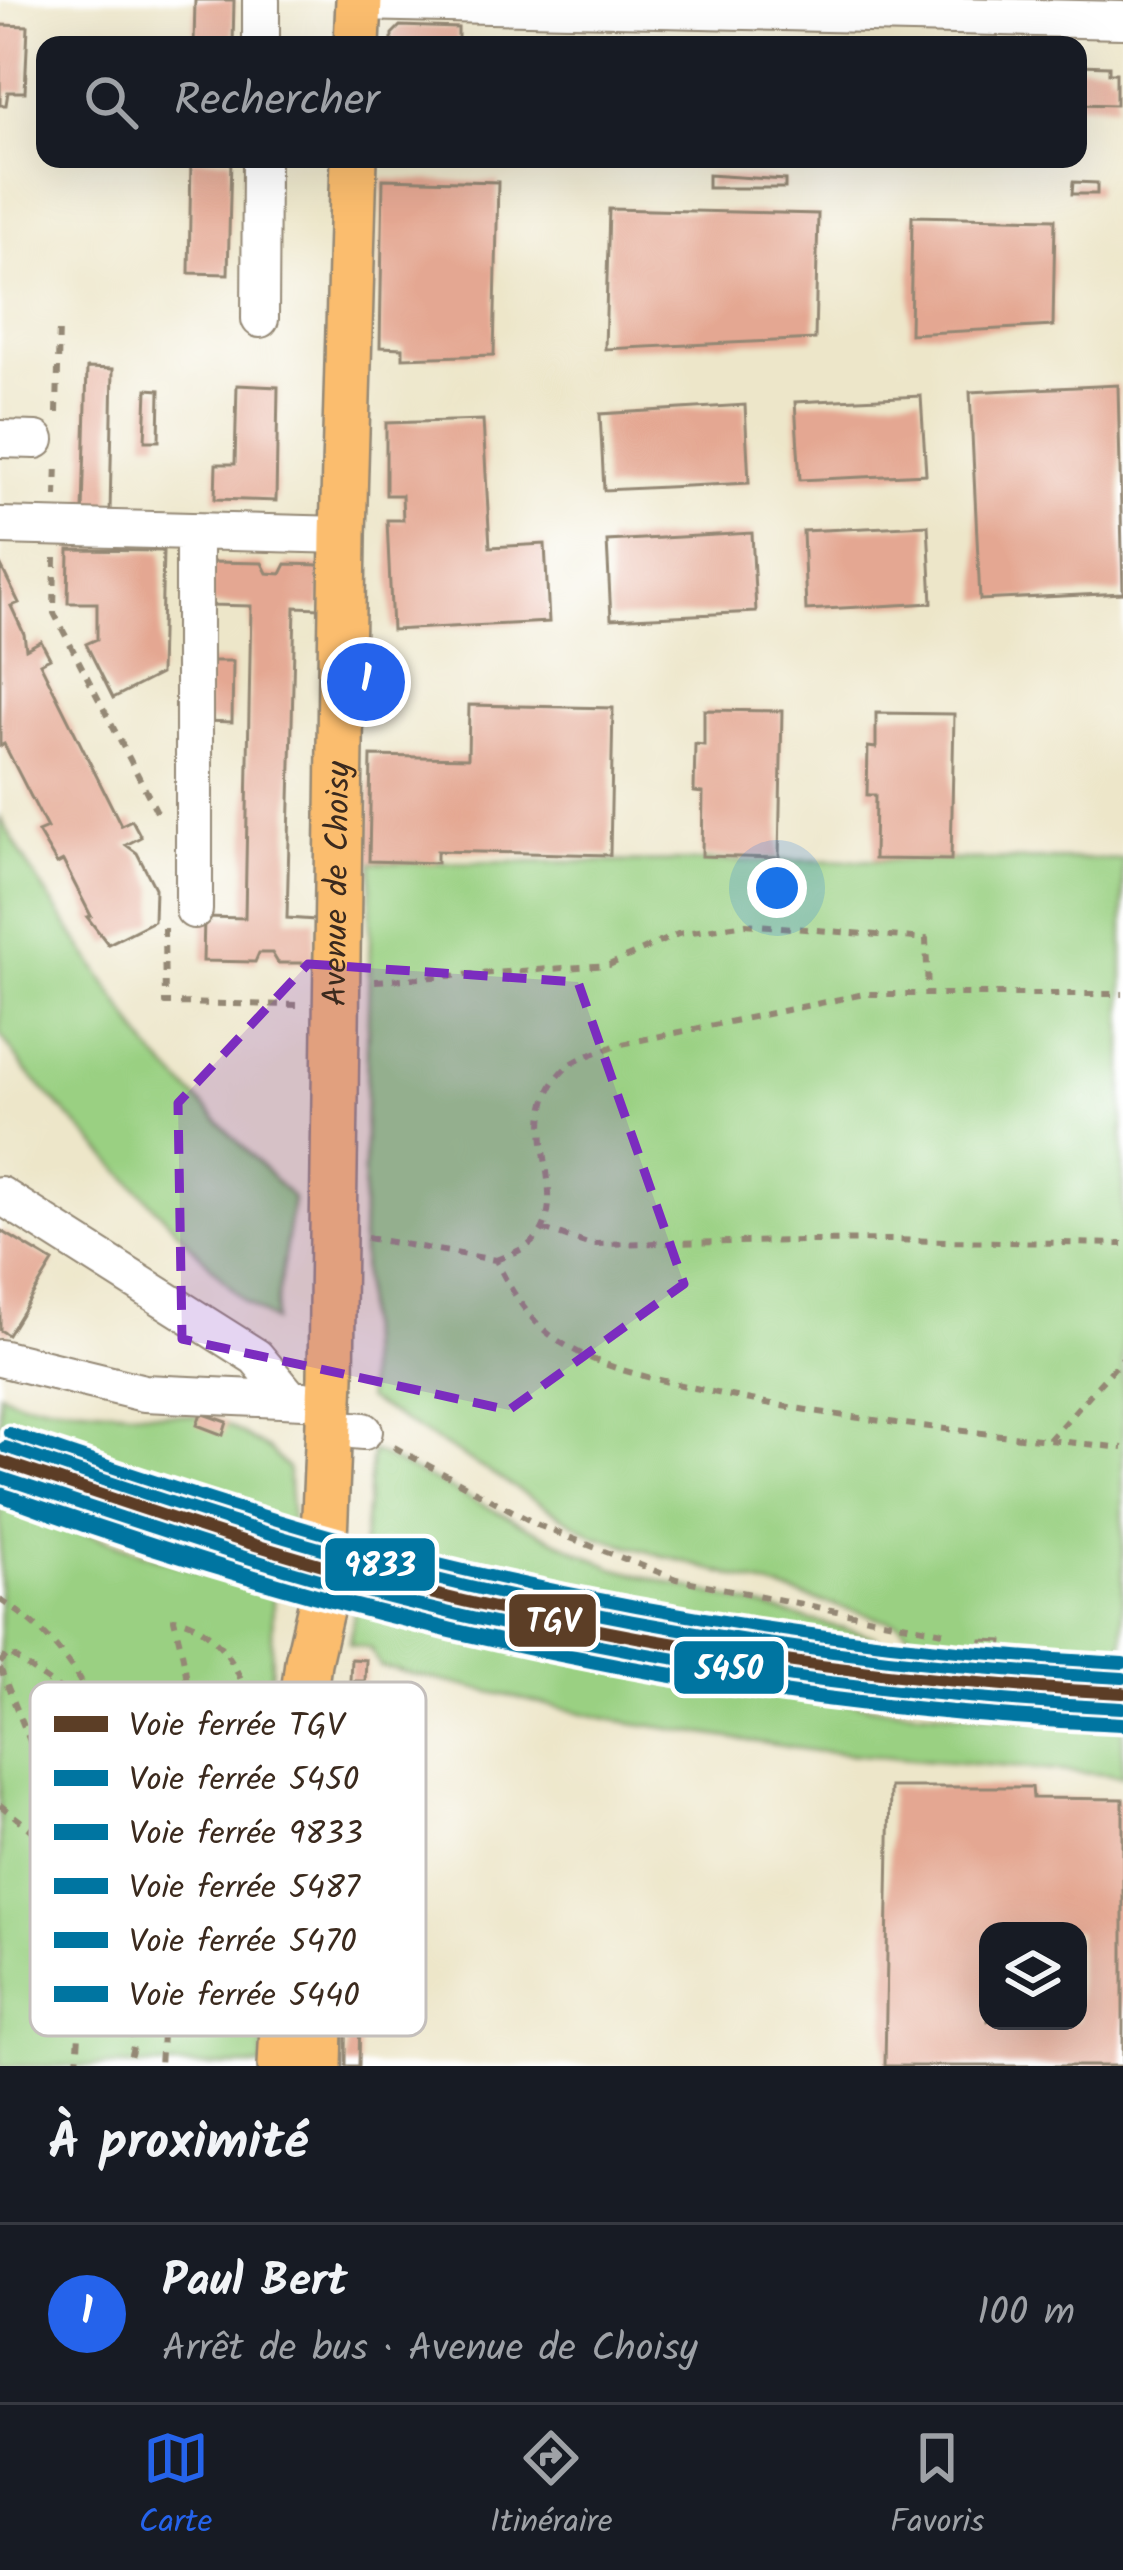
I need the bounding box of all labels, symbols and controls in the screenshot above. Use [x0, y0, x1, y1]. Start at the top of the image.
search box [36, 36, 1087, 168]
text: Rechercher [174, 66, 379, 138]
icon: search [78, 69, 144, 135]
pin: 1 [327, 637, 405, 727]
street label: Avenue de Choisy [310, 761, 366, 1007]
your location [747, 858, 807, 918]
line badge: 9833 [323, 1536, 437, 1593]
text: 9833 [344, 1541, 416, 1594]
line badge: TGV [507, 1592, 598, 1649]
text: TGV [525, 1597, 583, 1650]
line badge: 5450 [672, 1639, 786, 1696]
text: 5450 [694, 1644, 764, 1697]
legend [30, 1682, 426, 2036]
text: Voie ferrée TGV [129, 1701, 347, 1754]
text: Voie ferrée 5450 [129, 1755, 359, 1808]
text: Voie ferrée 9833 [129, 1809, 363, 1862]
text: Voie ferrée 5487 [129, 1863, 362, 1916]
text: Voie ferrée 5470 [129, 1917, 357, 1970]
map controls [979, 1922, 1087, 2030]
button: layers [979, 1922, 1087, 2030]
text: Voie ferrée 5440 [129, 1971, 360, 2024]
text: À proximité [48, 2104, 308, 2185]
text: Paul Bert [162, 2247, 347, 2319]
text: 1 [81, 2283, 93, 2345]
text: 100 m [977, 2283, 1075, 2345]
text: Arrêt de bus · Avenue de Choisy [162, 2319, 698, 2381]
tab: Carte [139, 2425, 212, 2550]
tab: Itinéraire [490, 2425, 613, 2550]
tab: Favoris [890, 2425, 984, 2550]

